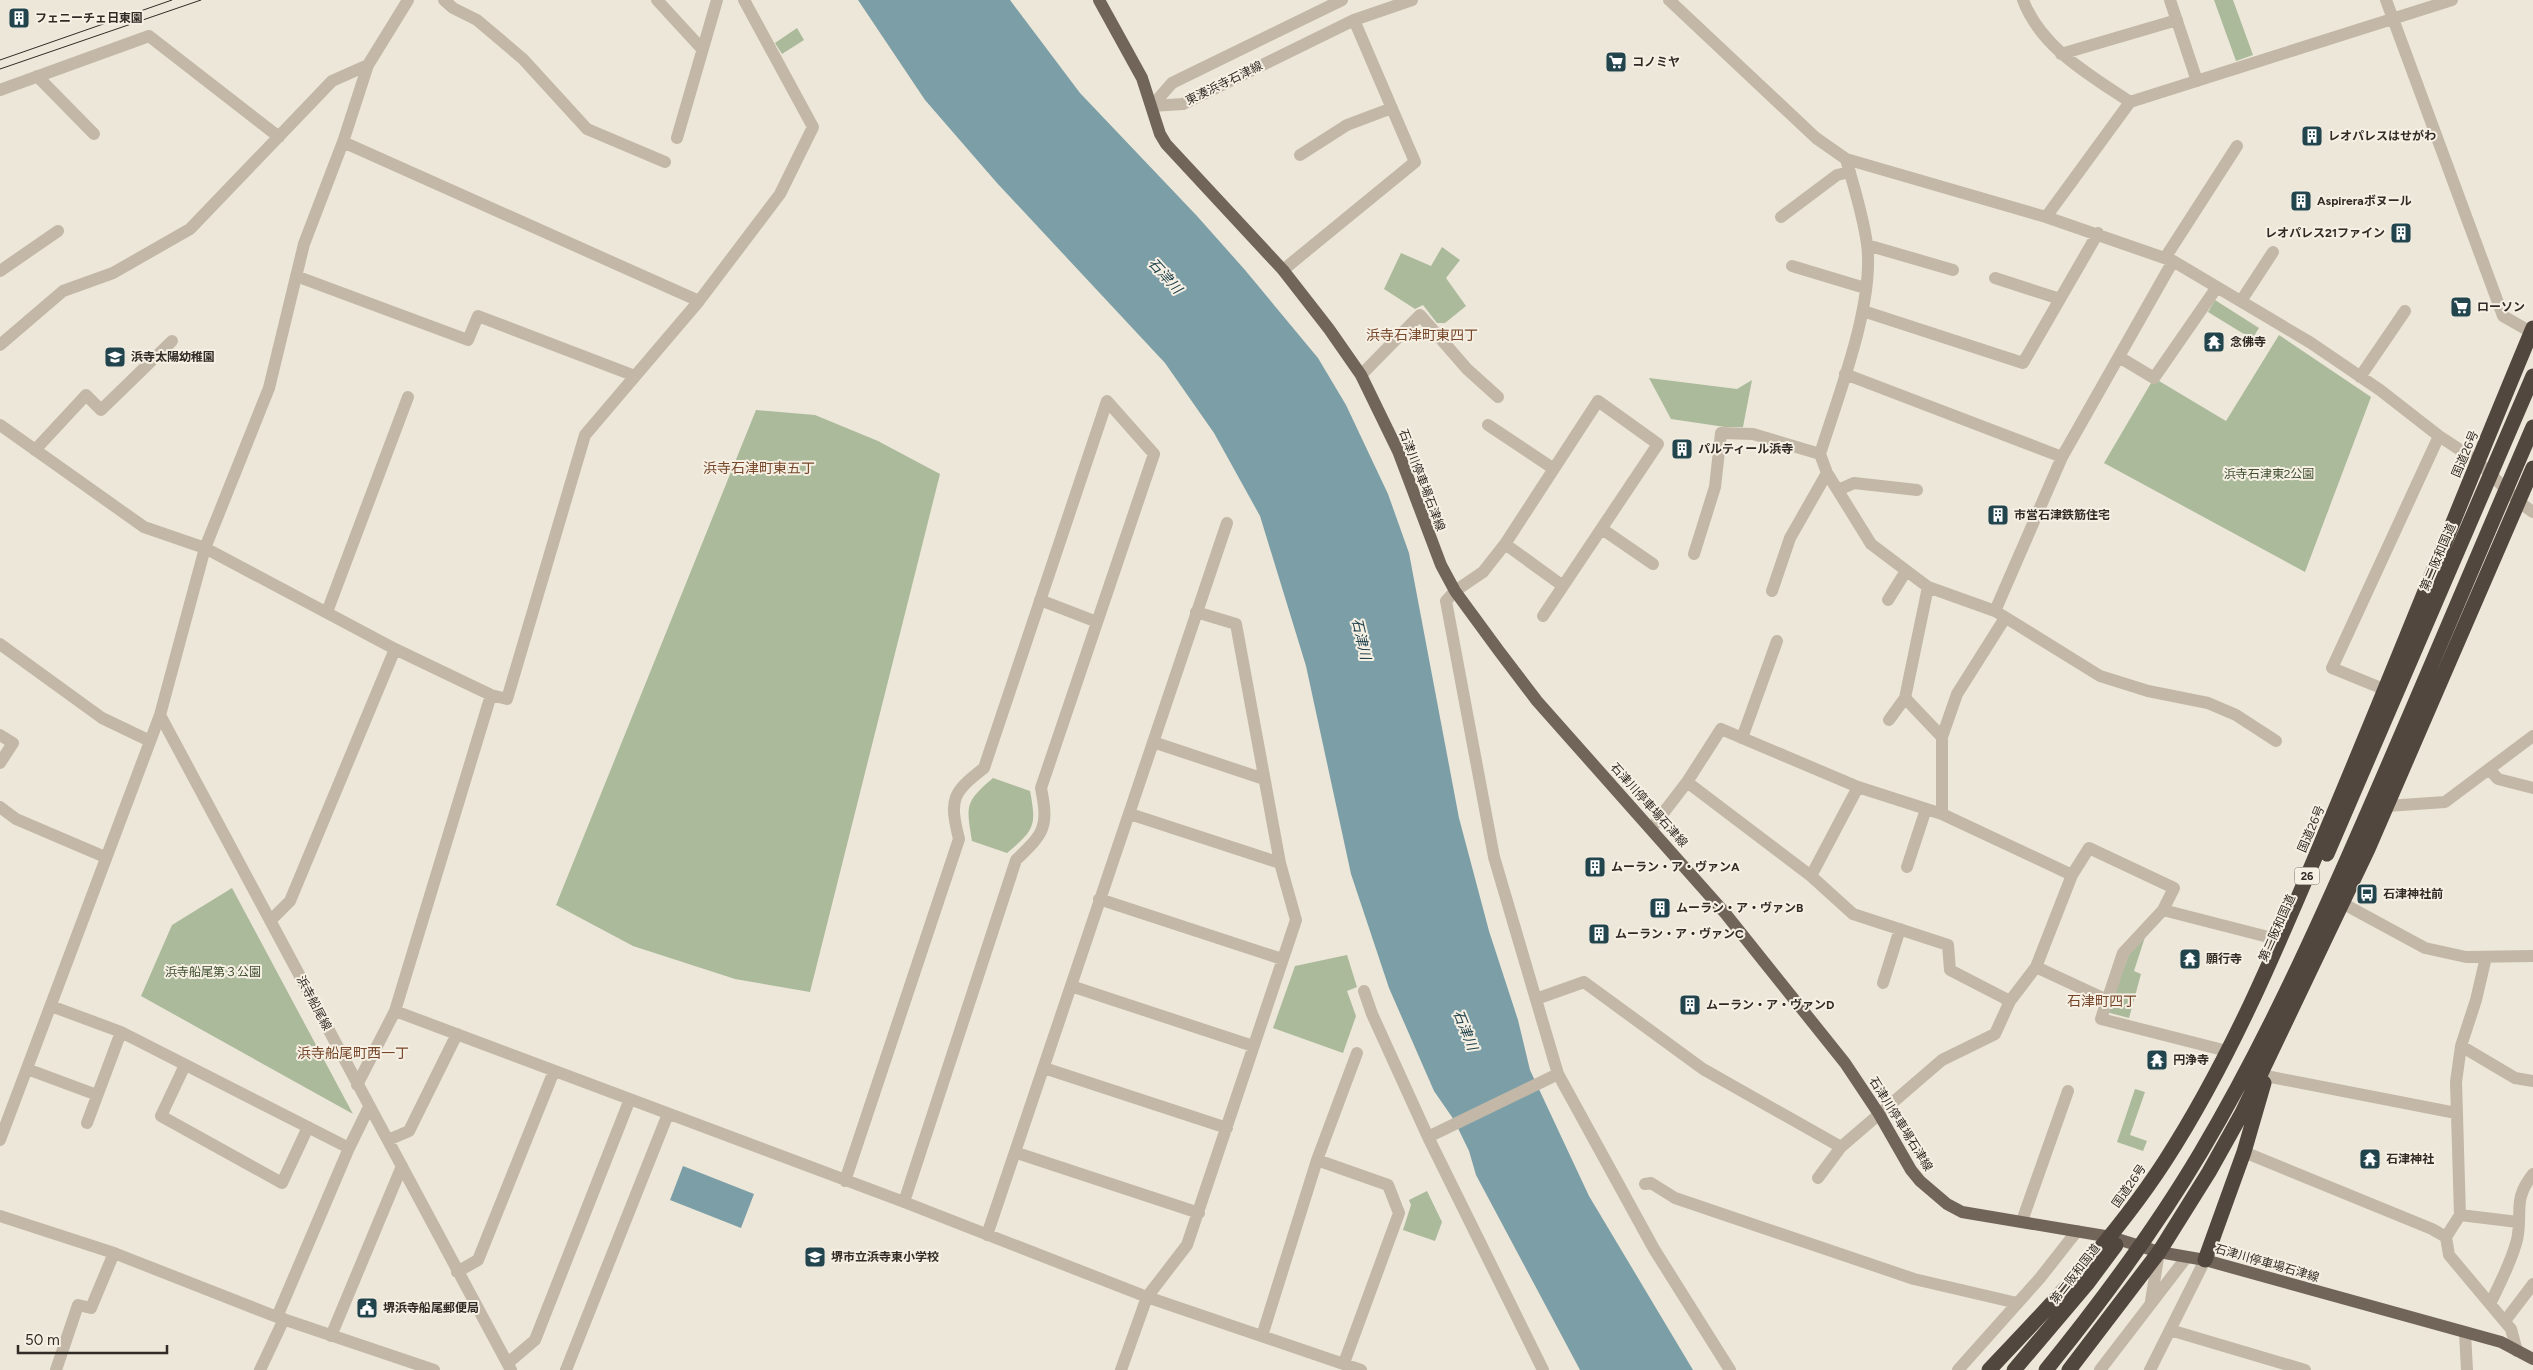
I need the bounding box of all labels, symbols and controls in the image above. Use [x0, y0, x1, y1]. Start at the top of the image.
building icon: フェニーチェ日東園 [7, 6, 31, 30]
place label: フェニーチェ日東園 [35, 11, 143, 25]
supermarket icon: コノミヤ [1604, 50, 1628, 74]
place label: コノミヤ [1632, 55, 1680, 69]
street label: 東湊浜寺石津線 [1183, 58, 1265, 108]
building icon: レオパレスはせがわ [2300, 124, 2324, 148]
place label: レオパレスはせがわ [2328, 129, 2436, 143]
building icon: Aspireraボヌール [2289, 189, 2313, 213]
place label: Aspireraボヌール [2317, 194, 2412, 208]
building icon: レオパレス21ファイン [2389, 221, 2413, 245]
place label: レオパレス21ファイン [2265, 226, 2385, 240]
water label: 石津川 [1145, 255, 1187, 299]
supermarket icon: ローソン [2449, 295, 2473, 319]
place label: ローソン [2477, 300, 2525, 314]
district label: 浜寺石津町東四丁 [1366, 327, 1478, 344]
temple icon: 念佛寺 [2202, 330, 2226, 354]
place label: 念佛寺 [2230, 335, 2266, 349]
school or university icon: 浜寺太陽幼稚園 [103, 345, 127, 369]
place label: 浜寺太陽幼稚園 [131, 350, 215, 364]
street label: 石津川停車場石津線 [1396, 427, 1448, 533]
street label: 国道26号 [2449, 428, 2481, 480]
building icon: パルティール浜寺 [1670, 437, 1694, 461]
place label: パルティール浜寺 [1698, 442, 1793, 456]
district label: 浜寺石津町東五丁 [703, 460, 815, 477]
park label: 浜寺石津東2公園 [2224, 467, 2314, 481]
building icon: 市営石津鉄筋住宅 [1986, 503, 2010, 527]
place label: 市営石津鉄筋住宅 [2014, 508, 2110, 522]
street label: 第二阪和国道 [2417, 521, 2459, 593]
water label: 石津川 [1348, 617, 1374, 663]
street label: 石津川停車場石津線 [1608, 760, 1690, 850]
street label: 国道26号 [2295, 803, 2327, 855]
building icon: ムーラン・ア・ヴァンA [1583, 855, 1607, 879]
place label: ムーラン・ア・ヴァンA [1611, 860, 1740, 874]
road number: 26 [2294, 868, 2320, 884]
bus stop icon: 石津神社前 [2355, 882, 2379, 906]
place label: 石津神社前 [2383, 887, 2443, 901]
street label: 第二阪和国道 [2256, 892, 2298, 964]
building icon: ムーラン・ア・ヴァンB [1648, 896, 1672, 920]
place label: ムーラン・ア・ヴァンB [1676, 901, 1803, 915]
building icon: ムーラン・ア・ヴァンC [1587, 922, 1611, 946]
place label: ムーラン・ア・ヴァンC [1615, 927, 1744, 941]
temple icon: 願行寺 [2178, 947, 2202, 971]
place label: 願行寺 [2206, 952, 2242, 966]
park label: 浜寺船尾第３公園 [165, 965, 261, 979]
street label: 浜寺船尾線 [294, 973, 334, 1033]
building icon: ムーラン・ア・ヴァンD [1678, 993, 1702, 1017]
district label: 石津町四丁 [2067, 993, 2137, 1010]
place label: ムーラン・ア・ヴァンD [1706, 998, 1834, 1012]
water label: 石津川 [1449, 1007, 1481, 1055]
district label: 浜寺船尾町西一丁 [297, 1045, 409, 1062]
temple icon: 円浄寺 [2145, 1048, 2169, 1072]
place label: 円浄寺 [2173, 1053, 2209, 1067]
street label: 石津川停車場石津線 [1866, 1074, 1936, 1174]
temple icon: 石津神社 [2358, 1147, 2382, 1171]
place label: 石津神社 [2386, 1152, 2434, 1166]
street label: 国道26号 [2109, 1162, 2149, 1210]
street label: 第二阪和国道 [2047, 1241, 2103, 1307]
street label: 石津川停車場石津線 [2213, 1241, 2321, 1285]
school or university icon: 堺市立浜寺東小学校 [803, 1245, 827, 1269]
place label: 堺市立浜寺東小学校 [831, 1250, 939, 1264]
public building icon: 堺浜寺船尾郵便局 [355, 1296, 379, 1320]
place label: 堺浜寺船尾郵便局 [383, 1301, 479, 1315]
scale bar [18, 1322, 166, 1354]
text: 50 m [25, 1331, 60, 1349]

